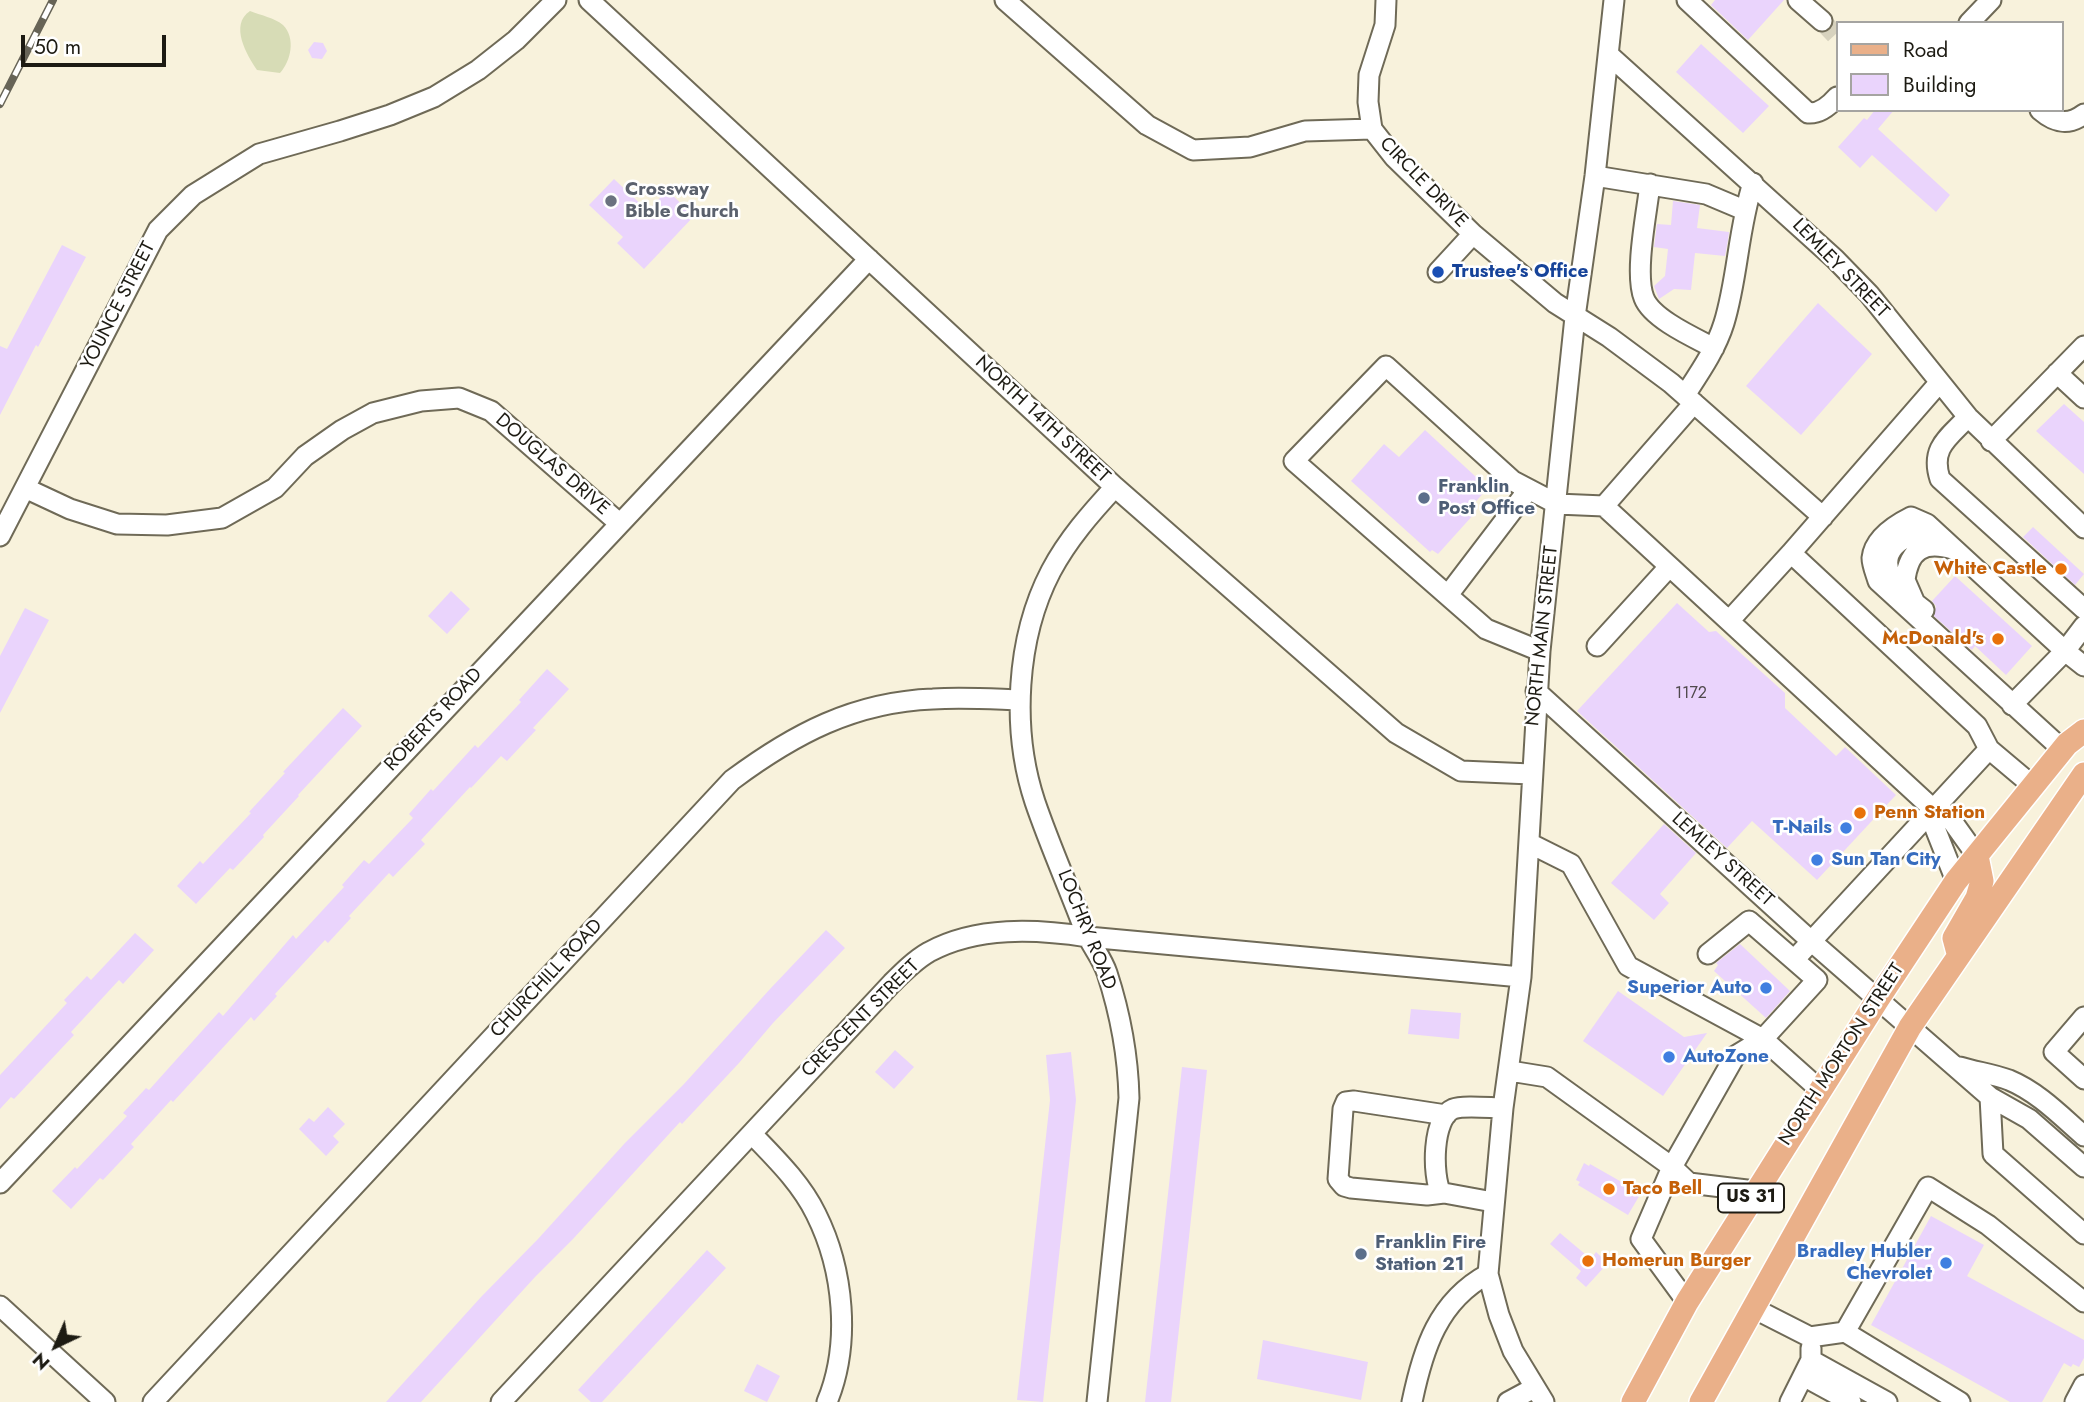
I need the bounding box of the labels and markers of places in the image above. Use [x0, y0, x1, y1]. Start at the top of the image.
place label: Crossway Bible Church [625, 179, 739, 223]
marker: Crossway Bible Church [603, 193, 619, 209]
place label: Trustee's Office [1452, 261, 1588, 283]
marker: Trustee's Office [1430, 264, 1446, 280]
place label: Franklin Post Office [1438, 476, 1535, 520]
marker: Franklin Post Office [1416, 490, 1432, 506]
place label: White Castle [1934, 558, 2047, 580]
marker: White Castle [2053, 561, 2069, 577]
place label: McDonald's [1882, 628, 1984, 650]
marker: McDonald's [1990, 631, 2006, 647]
place label: Penn Station [1874, 802, 1985, 824]
marker: Penn Station [1852, 805, 1868, 821]
place label: T-Nails [1773, 817, 1832, 839]
marker: T-Nails [1838, 820, 1854, 836]
place label: Sun Tan City [1831, 849, 1941, 871]
marker: Sun Tan City [1809, 852, 1825, 868]
place label: Superior Auto [1627, 977, 1752, 999]
marker: Superior Auto [1758, 980, 1774, 996]
place label: AutoZone [1683, 1046, 1769, 1068]
marker: AutoZone [1661, 1049, 1677, 1065]
place label: Taco Bell [1623, 1178, 1702, 1200]
marker: Taco Bell [1601, 1181, 1617, 1197]
place label: Franklin Fire Station 21 [1375, 1232, 1486, 1276]
place label: Bradley Hubler Chevrolet [1797, 1241, 1932, 1285]
marker: Franklin Fire Station 21 [1353, 1246, 1369, 1262]
place label: Homerun Burger [1602, 1250, 1751, 1272]
marker: Homerun Burger [1580, 1253, 1596, 1269]
marker: Bradley Hubler Chevrolet [1938, 1255, 1954, 1271]

